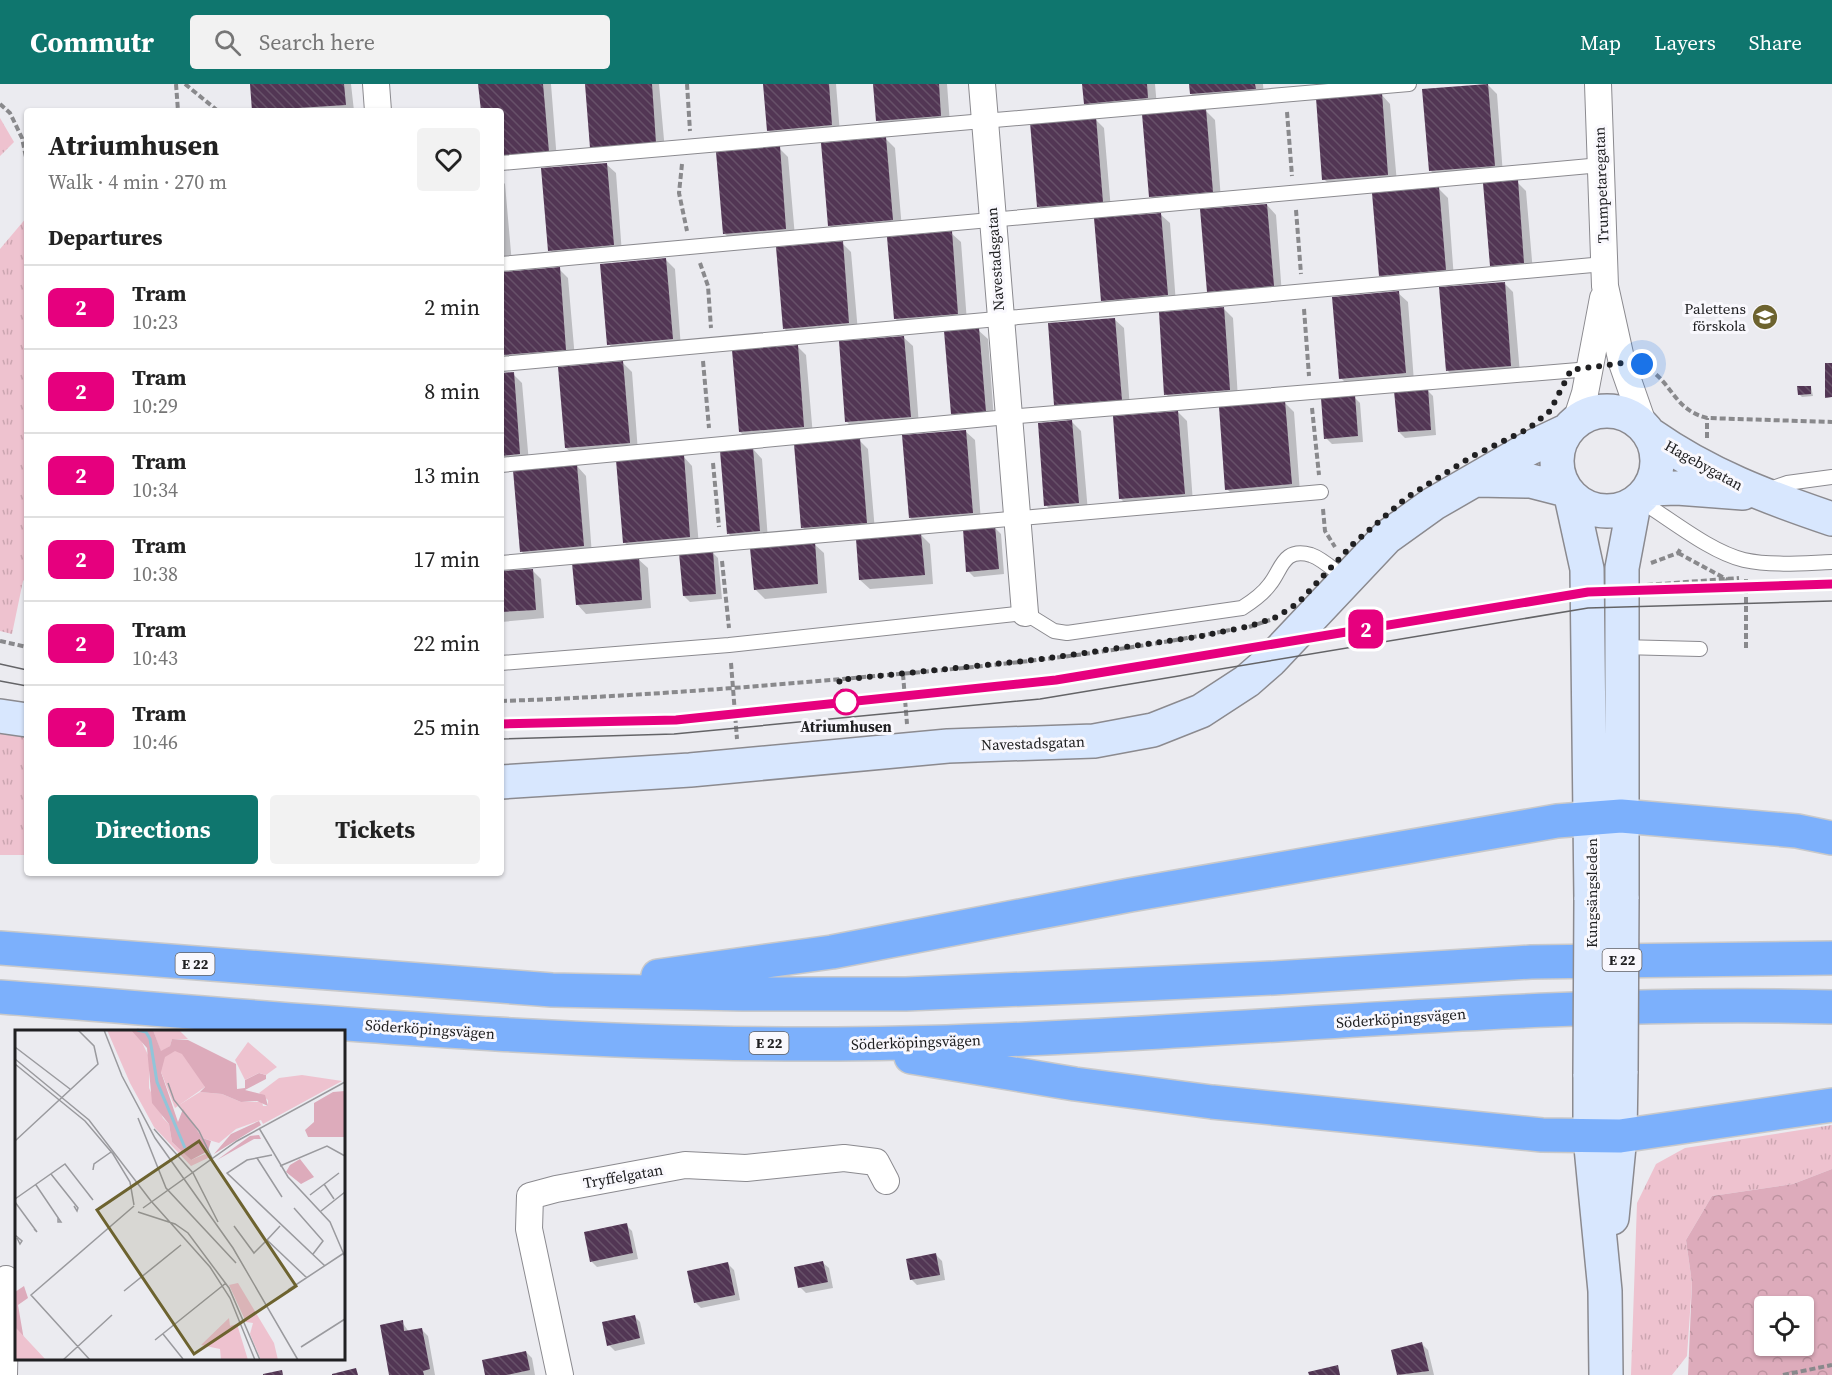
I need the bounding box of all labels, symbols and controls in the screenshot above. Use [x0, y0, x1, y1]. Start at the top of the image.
search box [190, 15, 610, 69]
text: Commutr [30, 23, 154, 61]
icon: search [211, 26, 244, 59]
text: Search here [259, 27, 375, 57]
text: Map [1580, 28, 1621, 57]
text: Layers [1654, 28, 1716, 57]
text: Share [1749, 28, 1802, 57]
text: Atriumhusen [48, 126, 219, 164]
street label: Trumpetaregatan [1588, 127, 1614, 243]
button: heart [417, 128, 480, 191]
text: Walk · 4 min · 270 m [48, 168, 227, 196]
street label: Navestadsgatan [981, 207, 1009, 311]
text: Departures [48, 222, 162, 252]
text: Tram [132, 278, 186, 308]
text: 2 min [424, 292, 480, 322]
text: 2 [75, 293, 87, 322]
place label: Palettens förskola [1684, 298, 1746, 336]
school or university icon: Palettens förskola [1750, 302, 1780, 332]
text: 10:23 [132, 308, 178, 336]
your location [1627, 349, 1657, 379]
text: Tram [132, 362, 186, 392]
text: 8 min [424, 376, 480, 406]
text: 2 [75, 377, 87, 406]
text: 10:29 [132, 392, 178, 420]
street label: Hagebygatan [1661, 435, 1747, 495]
text: Tram [132, 446, 186, 476]
text: 13 min [413, 460, 480, 490]
text: 2 [75, 461, 87, 490]
text: 10:34 [132, 476, 178, 504]
text: Tram [132, 530, 186, 560]
text: 17 min [413, 544, 480, 574]
text: 2 [75, 545, 87, 574]
text: 10:38 [132, 560, 178, 588]
line badge: 2 [1346, 610, 1386, 648]
text: Tram [132, 614, 186, 644]
text: 2 [1360, 615, 1372, 644]
text: 22 min [413, 628, 480, 658]
text: 2 [75, 629, 87, 658]
text: 10:43 [132, 644, 178, 672]
marker: Atriumhusen [833, 689, 859, 715]
text: Tram [132, 698, 186, 728]
text: 25 min [413, 712, 480, 742]
text: 2 [75, 713, 87, 742]
place label: Atriumhusen [800, 716, 892, 737]
text: 10:46 [132, 728, 178, 756]
street label: Navestadsgatan [981, 731, 1085, 755]
button: Directions [48, 795, 258, 864]
button: Tickets [270, 795, 480, 864]
street label: Kungsängsleden [1581, 838, 1602, 948]
road number: E 22 [1602, 949, 1642, 971]
road number: E 22 [176, 953, 214, 975]
street label: Söderköpingsvägen [1335, 1003, 1467, 1033]
street label: Söderköpingsvägen [364, 1014, 496, 1044]
street label: Söderköpingsvägen [851, 1029, 981, 1055]
inset map [15, 1030, 345, 1360]
road number: E 22 [750, 1032, 788, 1054]
street label: Tryffelgatan [581, 1159, 665, 1193]
map controls [1754, 1296, 1814, 1356]
button: locate [1754, 1296, 1814, 1356]

